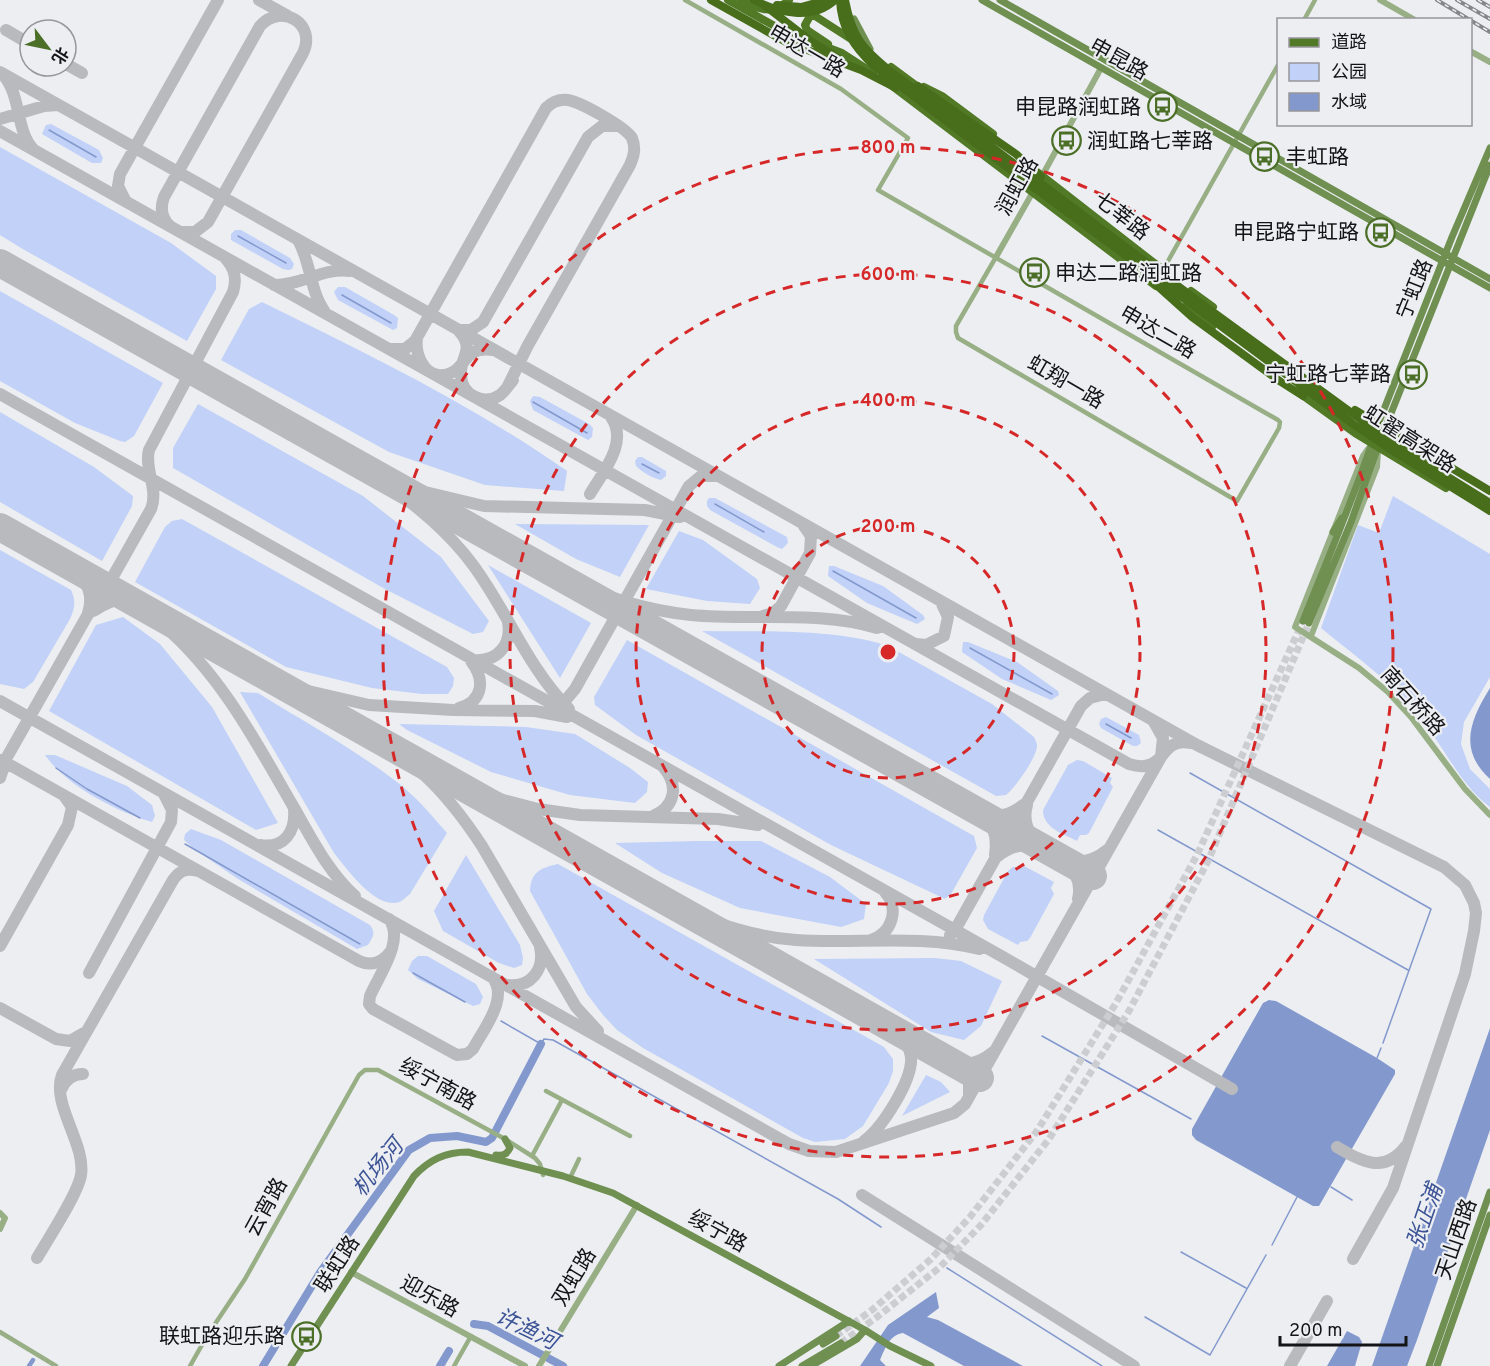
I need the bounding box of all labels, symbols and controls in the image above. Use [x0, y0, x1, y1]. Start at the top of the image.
north arrow [18, 18, 78, 78]
legend [1277, 18, 1472, 126]
street label: 申达一路 [763, 20, 849, 85]
text: 道路 [1331, 32, 1367, 55]
street label: 申昆路 [1084, 33, 1152, 87]
text: 北 [46, 43, 72, 67]
text: 公园 [1331, 62, 1367, 85]
bus stop icon: 申昆路润虹路 [1146, 91, 1178, 123]
text: 水域 [1331, 92, 1367, 115]
place label: 申昆路润虹路 [1015, 95, 1141, 122]
bus stop icon: 润虹路七莘路 [1050, 125, 1082, 157]
place label: 润虹路七莘路 [1087, 129, 1213, 156]
text: 800 m [860, 137, 916, 160]
bus stop icon: 丰虹路 [1249, 141, 1281, 173]
place label: 丰虹路 [1286, 145, 1349, 172]
street label: 润虹路 [991, 153, 1045, 221]
street label: 七莘路 [1088, 187, 1154, 247]
bus stop icon: 申昆路宁虹路 [1364, 216, 1396, 248]
place label: 申昆路宁虹路 [1233, 220, 1359, 247]
street label: 宁虹路 [1391, 255, 1440, 324]
bus stop icon: 申达二路润虹路 [1018, 257, 1050, 289]
place label: 申达二路润虹路 [1055, 261, 1202, 288]
text: 600 m [860, 264, 916, 287]
street label: 申达二路 [1114, 301, 1200, 366]
street label: 虹翔一路 [1022, 351, 1108, 416]
bus stop icon: 宁虹路七莘路 [1396, 358, 1428, 390]
place label: 宁虹路七莘路 [1265, 362, 1391, 389]
text: 400 m [860, 390, 916, 413]
street label: 虹翟高架路 [1358, 400, 1461, 480]
text: 200 m [860, 516, 916, 539]
centre of rings [878, 642, 898, 662]
street label: 南石桥路 [1374, 662, 1450, 742]
street label: 绥宁南路 [394, 1053, 481, 1117]
water label: 机场河 [348, 1131, 413, 1203]
street label: 云宵路 [240, 1174, 294, 1242]
water label: 张正浦 [1403, 1178, 1451, 1252]
street label: 天山西路 [1431, 1195, 1484, 1284]
street label: 绥宁路 [683, 1205, 751, 1259]
street label: 联虹路 [310, 1231, 367, 1299]
street label: 双虹路 [547, 1244, 603, 1312]
street label: 迎乐路 [395, 1270, 463, 1324]
water label: 许渔河 [490, 1304, 565, 1359]
scale bar [1280, 1309, 1406, 1347]
bus stop icon: 联虹路迎乐路 [290, 1320, 322, 1352]
text: 200 m [1289, 1320, 1342, 1343]
place label: 联虹路迎乐路 [159, 1324, 285, 1351]

